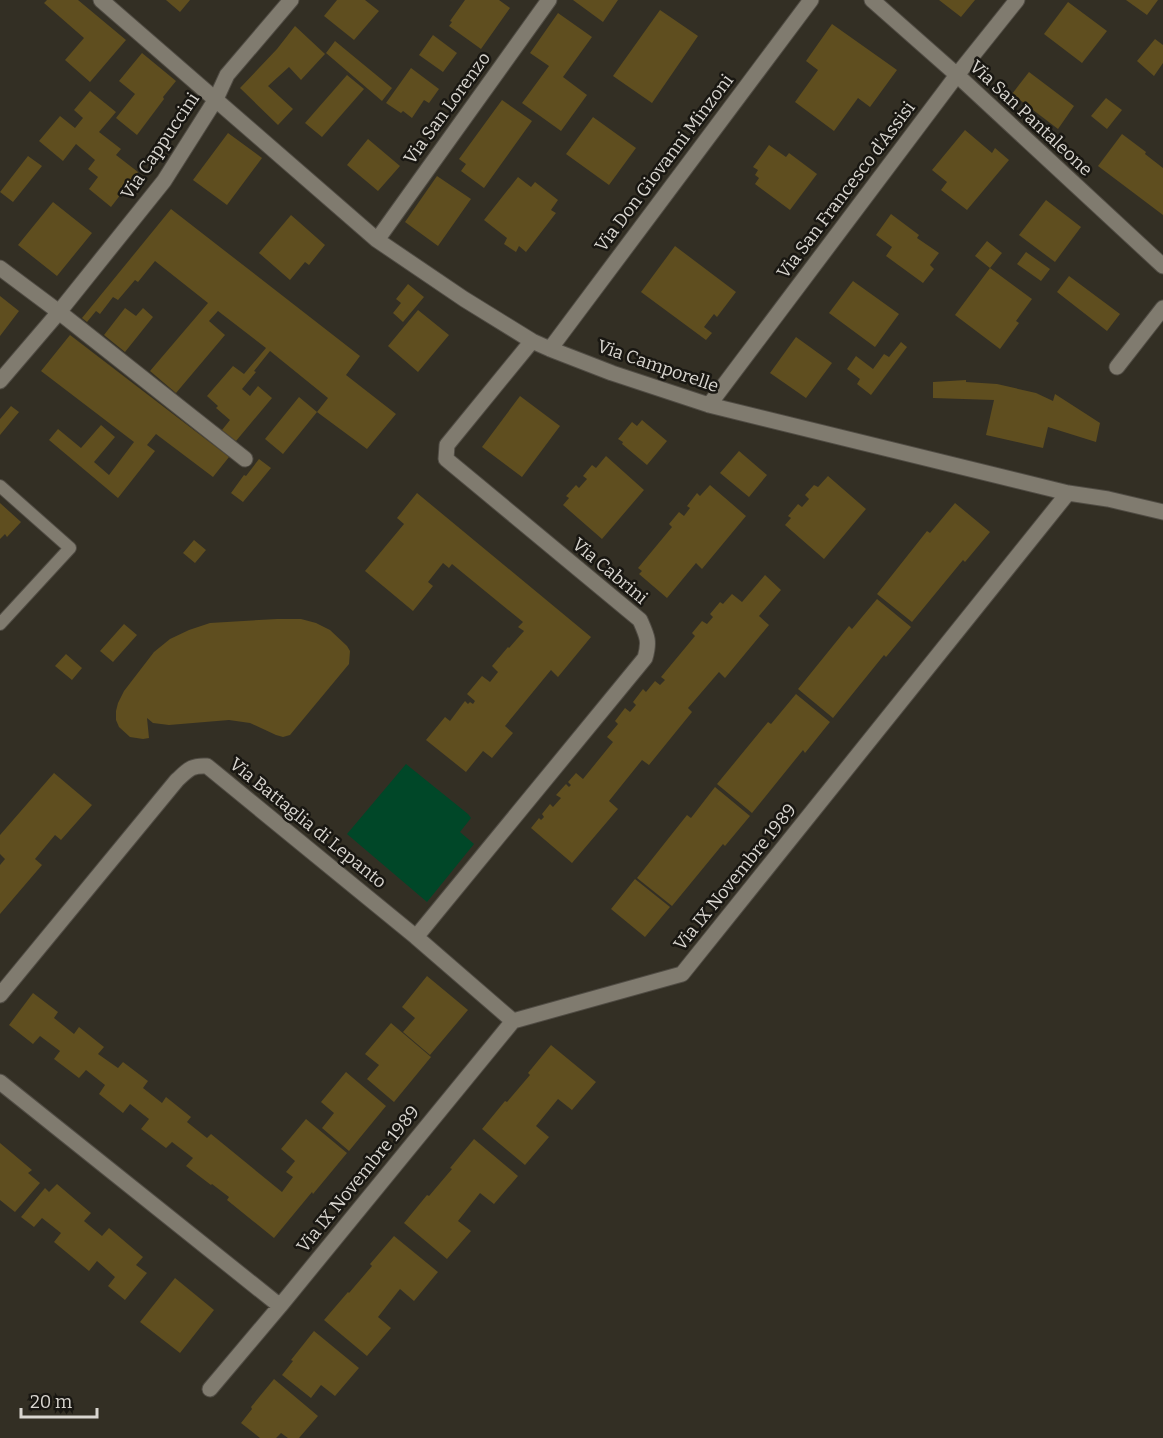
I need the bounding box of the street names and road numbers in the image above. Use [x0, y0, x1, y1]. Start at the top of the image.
street label: Via San Lorenzo [399, 48, 495, 168]
street label: Via San Pantaleone [965, 55, 1097, 181]
street label: Via Don Giovanni Minzoni [590, 70, 738, 256]
street label: Via Cappuccini [116, 88, 204, 204]
street label: Via San Francesco d'Assisi [772, 97, 920, 283]
street label: Via Camporelle [594, 335, 722, 397]
street label: Via Cabrini [568, 533, 652, 609]
street label: Via Battaglia di Lepanto [225, 753, 391, 893]
street label: Via IX Novembre 1989 [669, 799, 801, 955]
street label: Via IX Novembre 1989 [292, 1101, 424, 1257]

